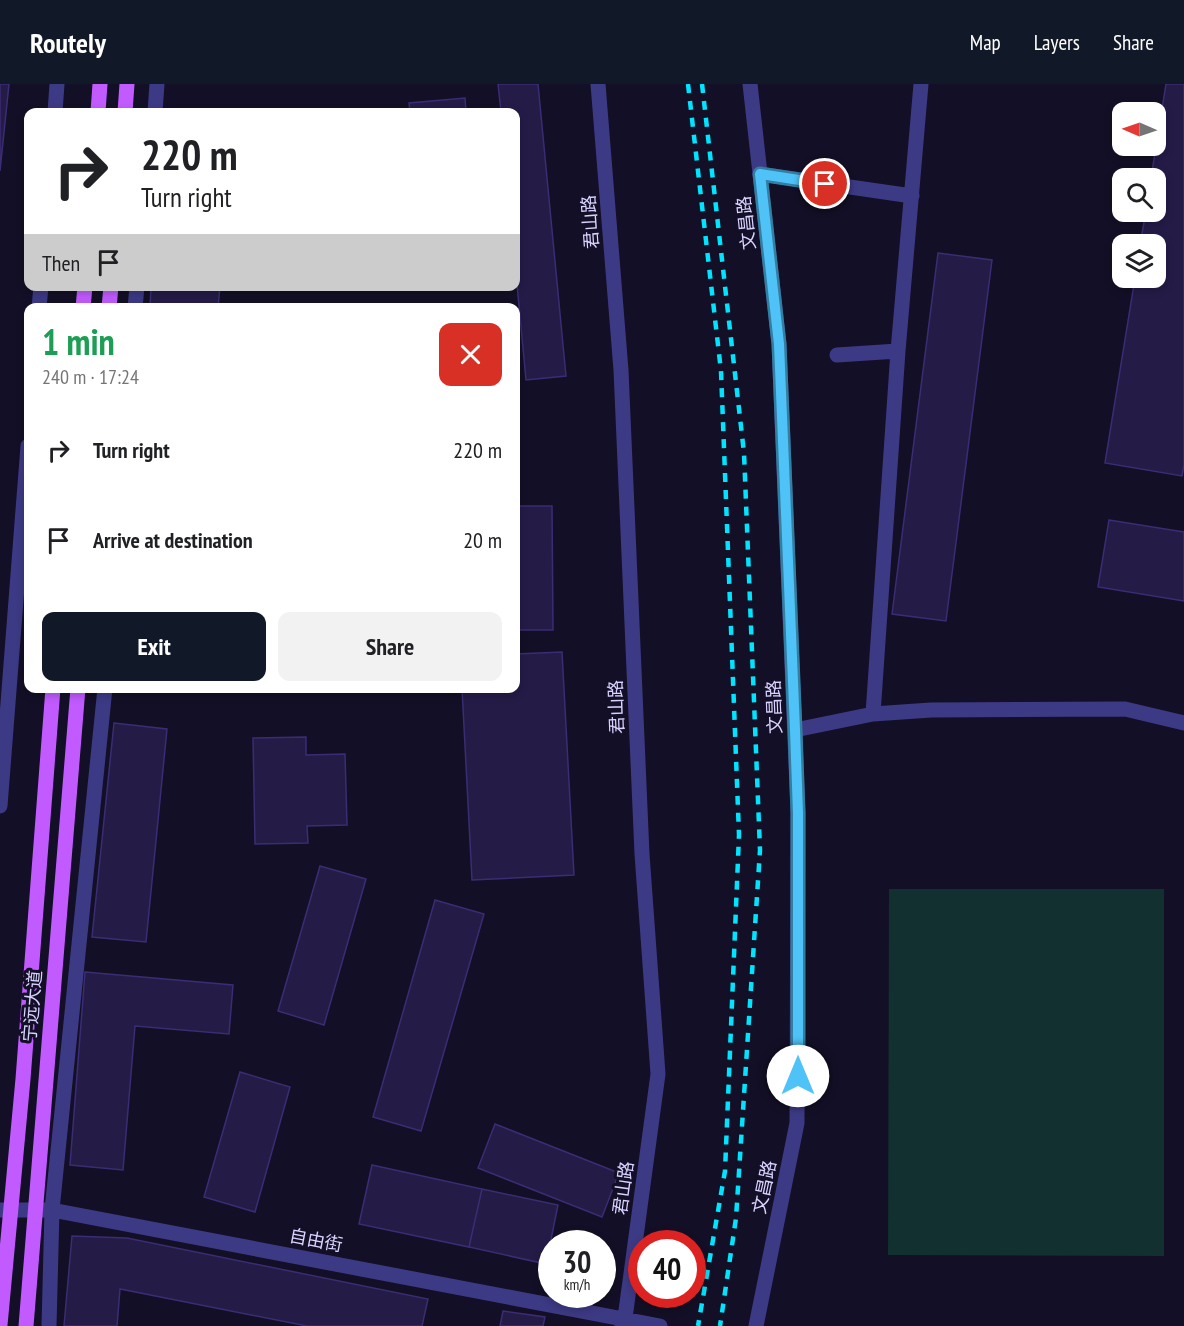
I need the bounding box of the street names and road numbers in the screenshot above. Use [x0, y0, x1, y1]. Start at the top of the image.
street label: 君山路 [577, 194, 603, 250]
street label: 文昌路 [732, 195, 760, 251]
street label: 君山路 [604, 680, 628, 734]
street label: 文昌路 [762, 680, 786, 734]
street label: 宁远大道 [17, 969, 47, 1043]
street label: 文昌路 [747, 1158, 781, 1216]
street label: 君山路 [608, 1160, 638, 1216]
street label: 自由街 [287, 1224, 345, 1256]

